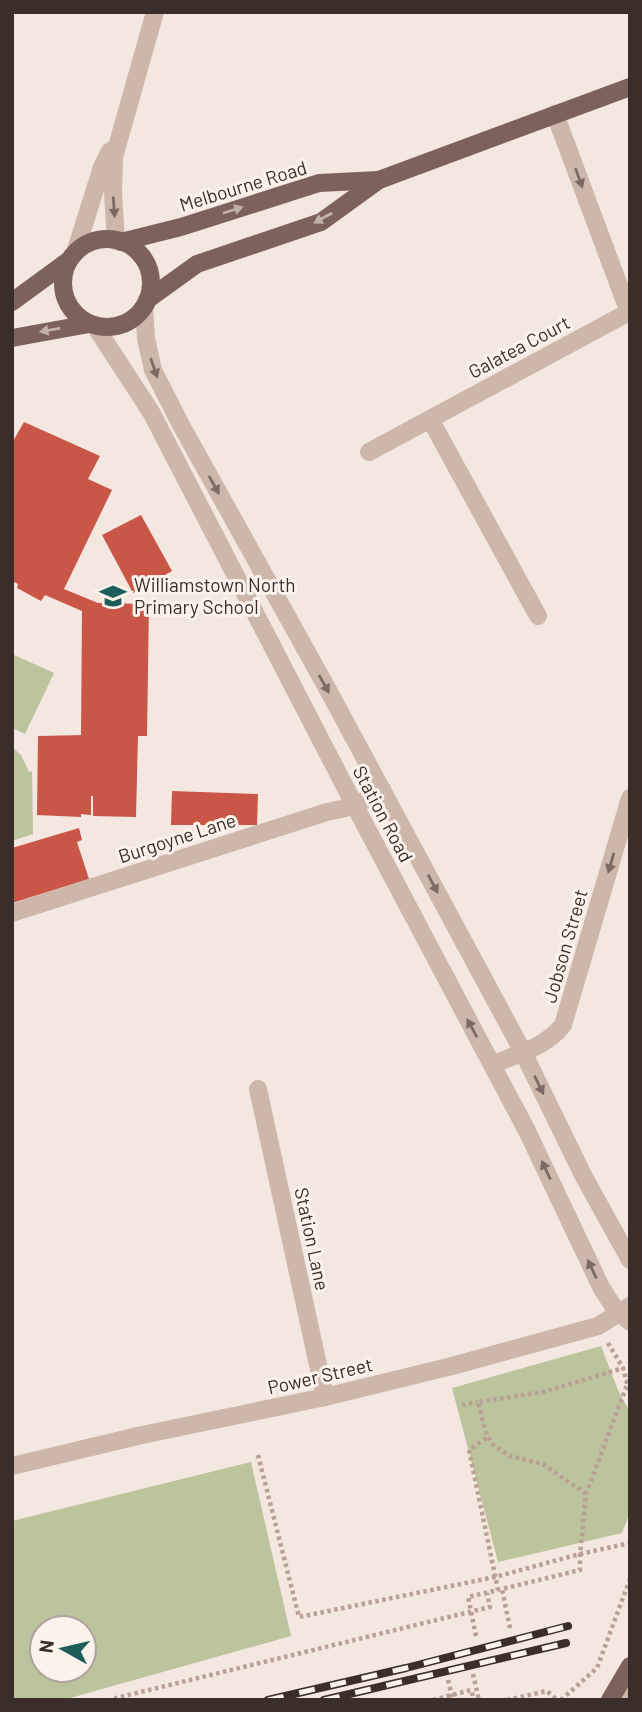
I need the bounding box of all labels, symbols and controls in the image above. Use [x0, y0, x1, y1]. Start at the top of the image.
street label: Melbourne Road [176, 155, 309, 216]
one-way arrow [574, 168, 585, 189]
one-way arrow [109, 197, 120, 219]
one-way arrow [223, 205, 244, 215]
one-way arrow [313, 212, 333, 224]
street label: Galatea Court [464, 310, 573, 383]
one-way arrow [39, 325, 61, 336]
one-way arrow [149, 357, 160, 378]
one-way arrow [208, 475, 220, 494]
place label: Williamstown North Primary School [134, 573, 296, 618]
school or university icon: Williamstown North Primary School [98, 581, 128, 611]
one-way arrow [318, 674, 330, 693]
street label: Station Road [348, 762, 418, 866]
street label: Burgoyne Lane [115, 808, 239, 867]
one-way arrow [605, 852, 616, 874]
one-way arrow [427, 874, 438, 894]
street label: Jobson Street [537, 886, 592, 1005]
one-way arrow [466, 1018, 478, 1037]
one-way arrow [534, 1075, 545, 1095]
one-way arrow [540, 1160, 551, 1180]
street label: Station Lane [290, 1185, 335, 1292]
one-way arrow [587, 1258, 598, 1279]
street label: Power Street [265, 1352, 375, 1399]
north arrow [28, 1614, 98, 1684]
text: N [33, 1639, 58, 1654]

